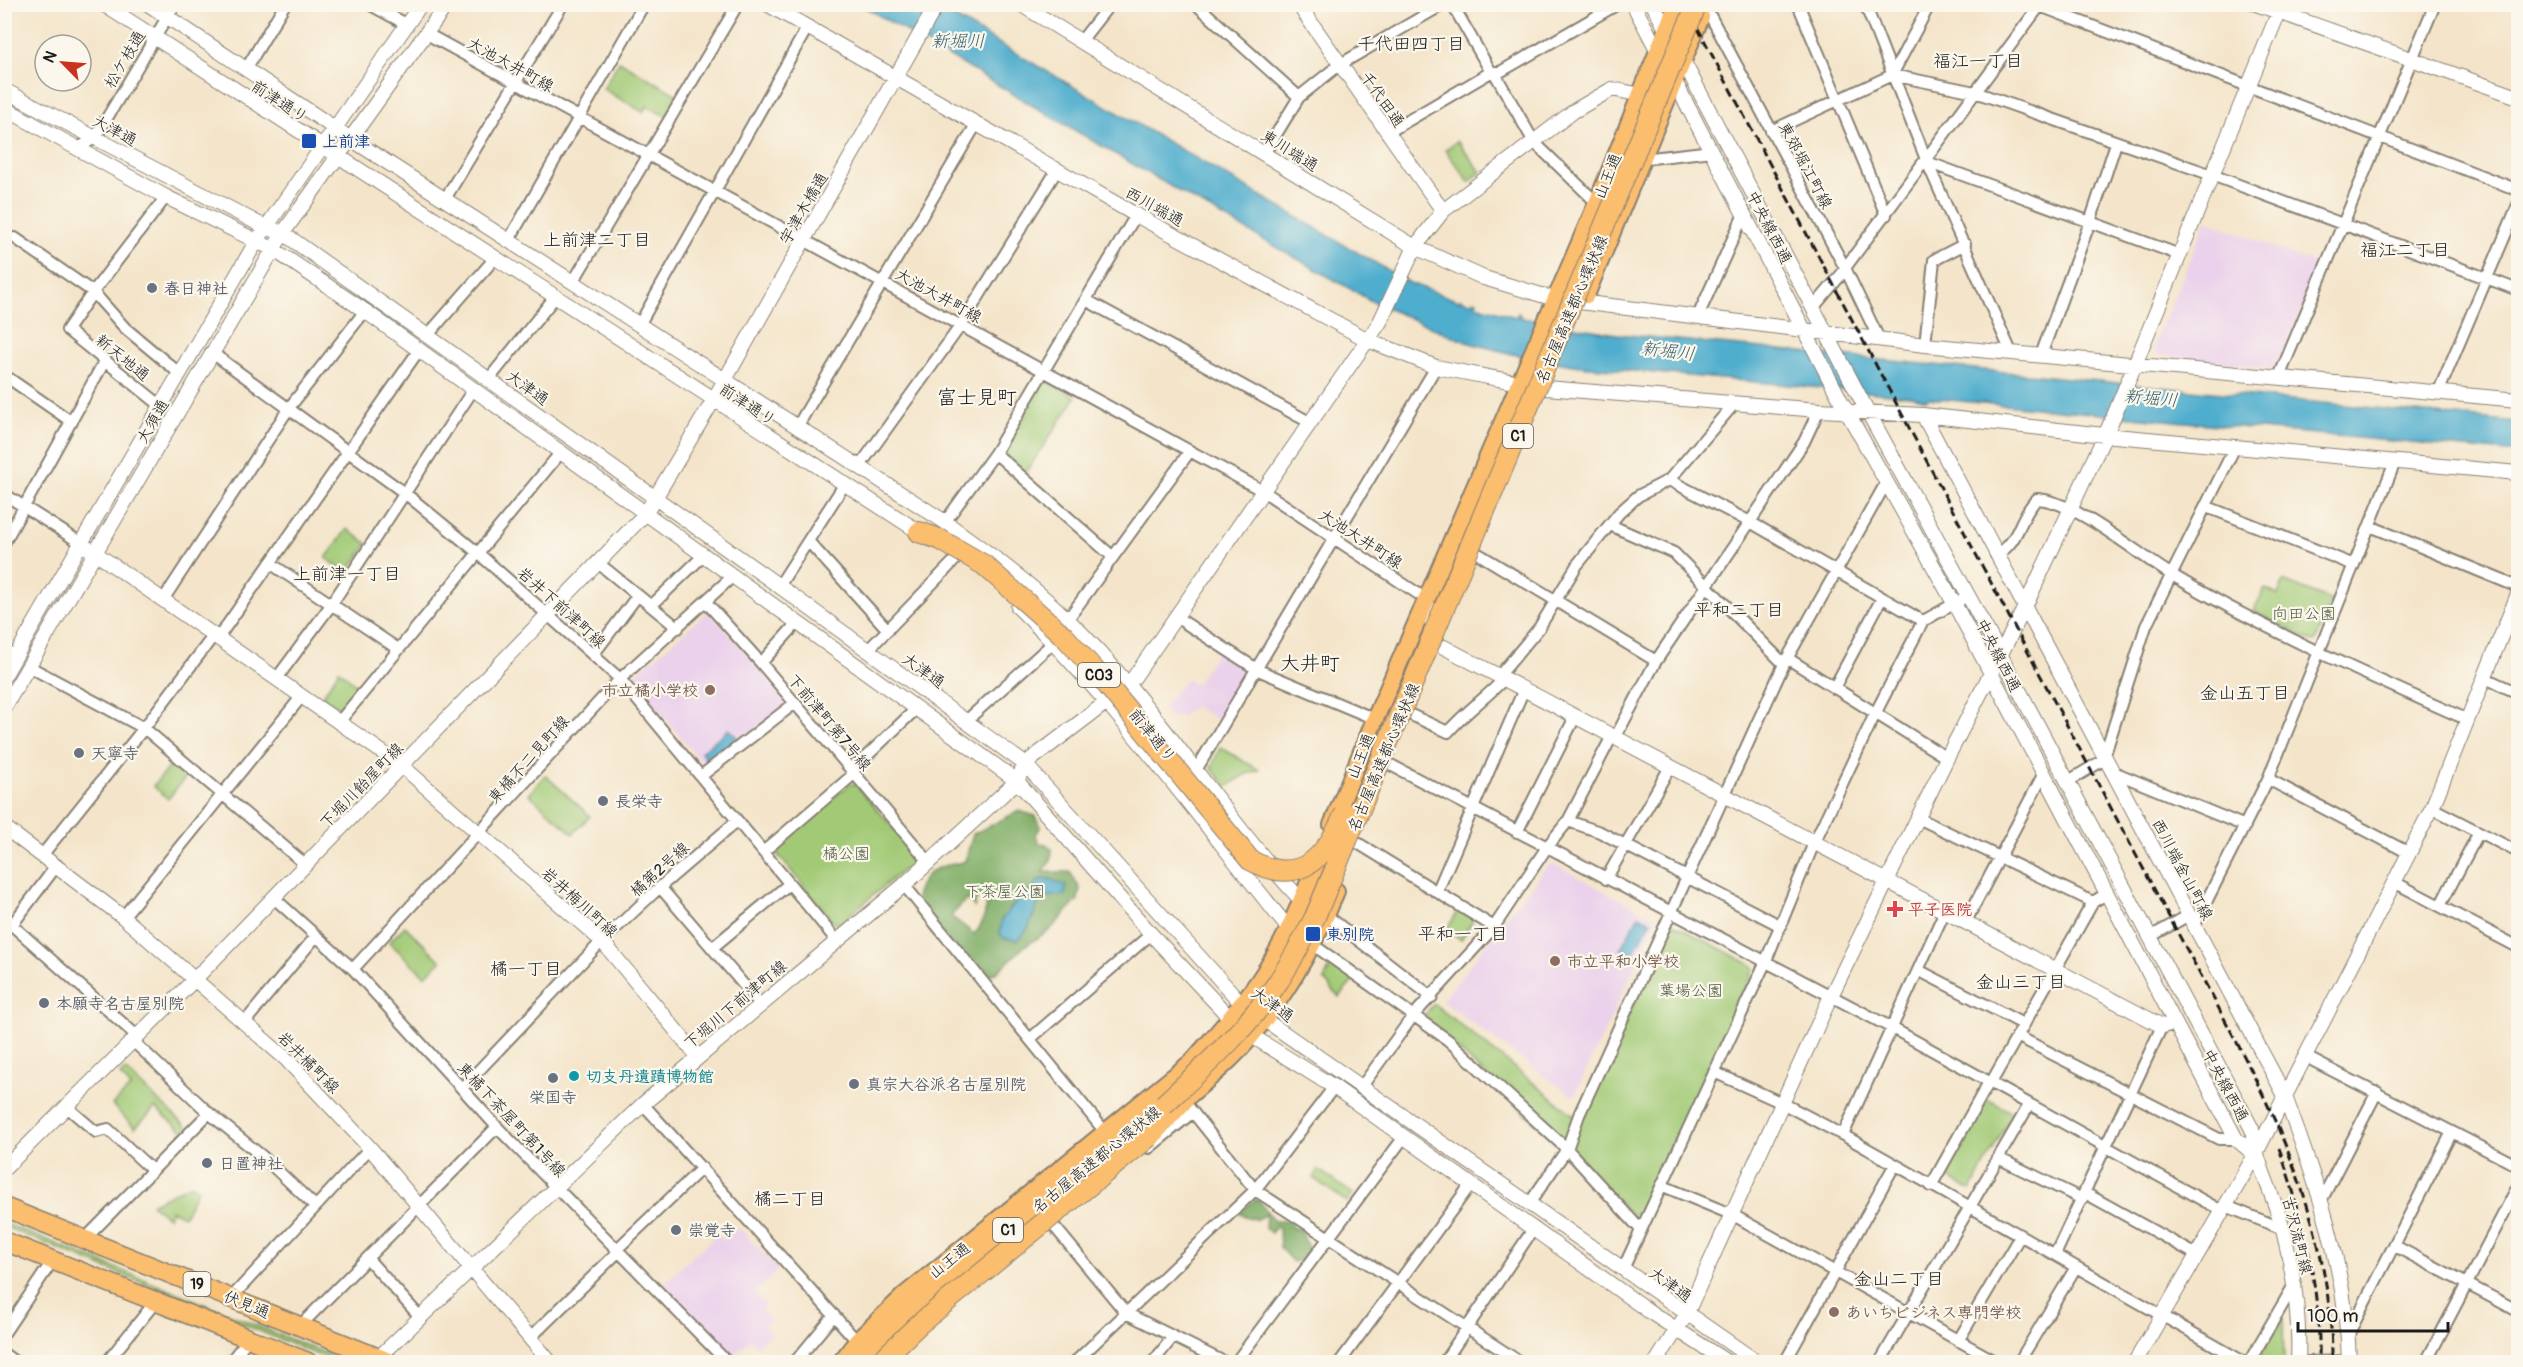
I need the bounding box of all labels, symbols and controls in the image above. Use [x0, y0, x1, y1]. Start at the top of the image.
street label: 松ケ枝通 [100, 27, 150, 92]
water label: 新堀川 [931, 30, 985, 53]
north arrow [33, 33, 93, 93]
street label: 大池大井町線 [464, 33, 557, 97]
district label: 千代田四丁目 [1357, 33, 1465, 56]
text: N [39, 48, 62, 66]
district label: 福江一丁目 [1933, 50, 2023, 73]
street label: 千代田通 [1356, 68, 1409, 132]
street label: 前津通り [247, 76, 312, 128]
street label: 大津通 [89, 111, 140, 151]
street label: 東郊堀江町線 [1774, 118, 1836, 213]
street label: 東川端通 [1257, 125, 1322, 176]
marker: 上前津 [300, 132, 318, 150]
place label: 上前津 [322, 132, 370, 152]
street label: 山王通 [1590, 150, 1626, 202]
street label: 宇津木橋通 [775, 169, 833, 248]
street label: 西川端通 [1122, 183, 1187, 231]
street label: 中央線西通 [1742, 187, 1796, 268]
district label: 上前津二丁目 [543, 229, 651, 252]
street label: 名古屋高速都心環状線 [1531, 232, 1612, 387]
district label: 福江二丁目 [2360, 239, 2450, 262]
street label: 大池大井町線 [892, 264, 985, 328]
place label: 春日神社 [164, 279, 228, 299]
marker: 春日神社 [145, 281, 159, 295]
street label: 新天地通 [91, 330, 154, 386]
water label: 新堀川 [1640, 337, 1696, 366]
street label: 大津通 [502, 366, 553, 410]
street label: 前津通り [715, 379, 780, 431]
district label: 富士見町 [937, 385, 1017, 410]
water label: 新堀川 [2123, 385, 2179, 412]
street label: 大須通 [132, 396, 174, 447]
road number: C1 [1503, 424, 1533, 448]
street label: 大池大井町線 [1315, 504, 1406, 573]
district label: 上前津一丁目 [293, 563, 401, 586]
street label: 岩井下前津町線 [513, 563, 610, 653]
district label: 平和二丁目 [1694, 599, 1784, 622]
park label: 向田公園 [2272, 604, 2336, 624]
street label: 中央線西通 [1971, 615, 2025, 696]
street label: 大津通 [898, 649, 949, 693]
district label: 大井町 [1280, 651, 1340, 676]
road number: C03 [1078, 663, 1120, 687]
street label: 下前津町第7号線 [783, 670, 876, 775]
street label: 名古屋高速都心環状線 [1343, 680, 1424, 835]
place label: 市立橘小学校 [602, 681, 698, 701]
district label: 金山五丁目 [2200, 682, 2290, 705]
marker: 市立橘小学校 [703, 683, 717, 697]
street label: 前津通り [1124, 704, 1180, 767]
street label: 東橘不二見町線 [484, 711, 574, 808]
street label: 山王通 [1343, 730, 1379, 782]
street label: 下堀川飴屋町線 [316, 738, 408, 833]
place label: 天寧寺 [91, 744, 139, 764]
marker: 天寧寺 [72, 746, 86, 760]
place label: 長栄寺 [615, 792, 663, 812]
marker: 長栄寺 [596, 794, 610, 808]
street label: 西川端金山町線 [2147, 815, 2217, 924]
street label: 橘第2号線 [626, 838, 693, 902]
park label: 橘公園 [822, 844, 870, 864]
street label: 岩井梅川町線 [537, 863, 622, 942]
park label: 下茶屋公園 [965, 882, 1045, 902]
marker: 平子医院 [1886, 900, 1904, 918]
place label: 平子医院 [1908, 900, 1972, 920]
district label: 平和一丁目 [1418, 923, 1508, 946]
marker: 東別院 [1304, 925, 1322, 943]
place label: 東別院 [1326, 925, 1374, 945]
place label: 市立平和小学校 [1567, 952, 1679, 972]
marker: 市立平和小学校 [1548, 954, 1562, 968]
street label: 下堀川下前津町線 [680, 956, 791, 1054]
district label: 橘一丁目 [490, 958, 562, 981]
district label: 金山三丁目 [1976, 971, 2066, 994]
park label: 葉場公園 [1659, 981, 1723, 1001]
street label: 大津通 [1247, 983, 1298, 1027]
place label: 本願寺名古屋別院 [56, 994, 184, 1014]
marker: 本願寺名古屋別院 [37, 996, 51, 1010]
street label: 岩井橘町線 [273, 1027, 344, 1098]
street label: 中央線西通 [2198, 1045, 2253, 1125]
street label: 東橘下茶屋町第1号線 [453, 1058, 570, 1181]
place label: 切支丹遺蹟博物館 [586, 1067, 714, 1087]
marker: 切支丹遺蹟博物館 [567, 1069, 581, 1083]
marker: 栄国寺 [546, 1071, 560, 1085]
place label: 真宗大谷派名古屋別院 [866, 1075, 1026, 1095]
marker: 真宗大谷派名古屋別院 [847, 1077, 861, 1091]
place label: 栄国寺 [529, 1088, 577, 1108]
street label: 名古屋高速都心環状線 [1028, 1102, 1165, 1218]
place label: 日置神社 [219, 1154, 283, 1174]
marker: 日置神社 [200, 1156, 214, 1170]
district label: 橘二丁目 [754, 1188, 826, 1211]
street label: 古沢流町線 [2278, 1194, 2316, 1276]
road number: C1 [993, 1218, 1023, 1242]
place label: 崇覚寺 [688, 1221, 736, 1241]
marker: 崇覚寺 [669, 1223, 683, 1237]
street label: 山王通 [925, 1238, 975, 1284]
street label: 大津通 [1645, 1263, 1696, 1307]
district label: 金山二丁目 [1854, 1268, 1944, 1291]
road number: 19 [184, 1272, 210, 1296]
street label: 伏見通 [221, 1287, 273, 1323]
scale bar [2298, 1295, 2448, 1333]
place label: あいちビジネス専門学校 [1846, 1303, 2021, 1323]
marker: あいちビジネス専門学校 [1827, 1305, 1841, 1319]
text: 100 m [2307, 1305, 2359, 1328]

